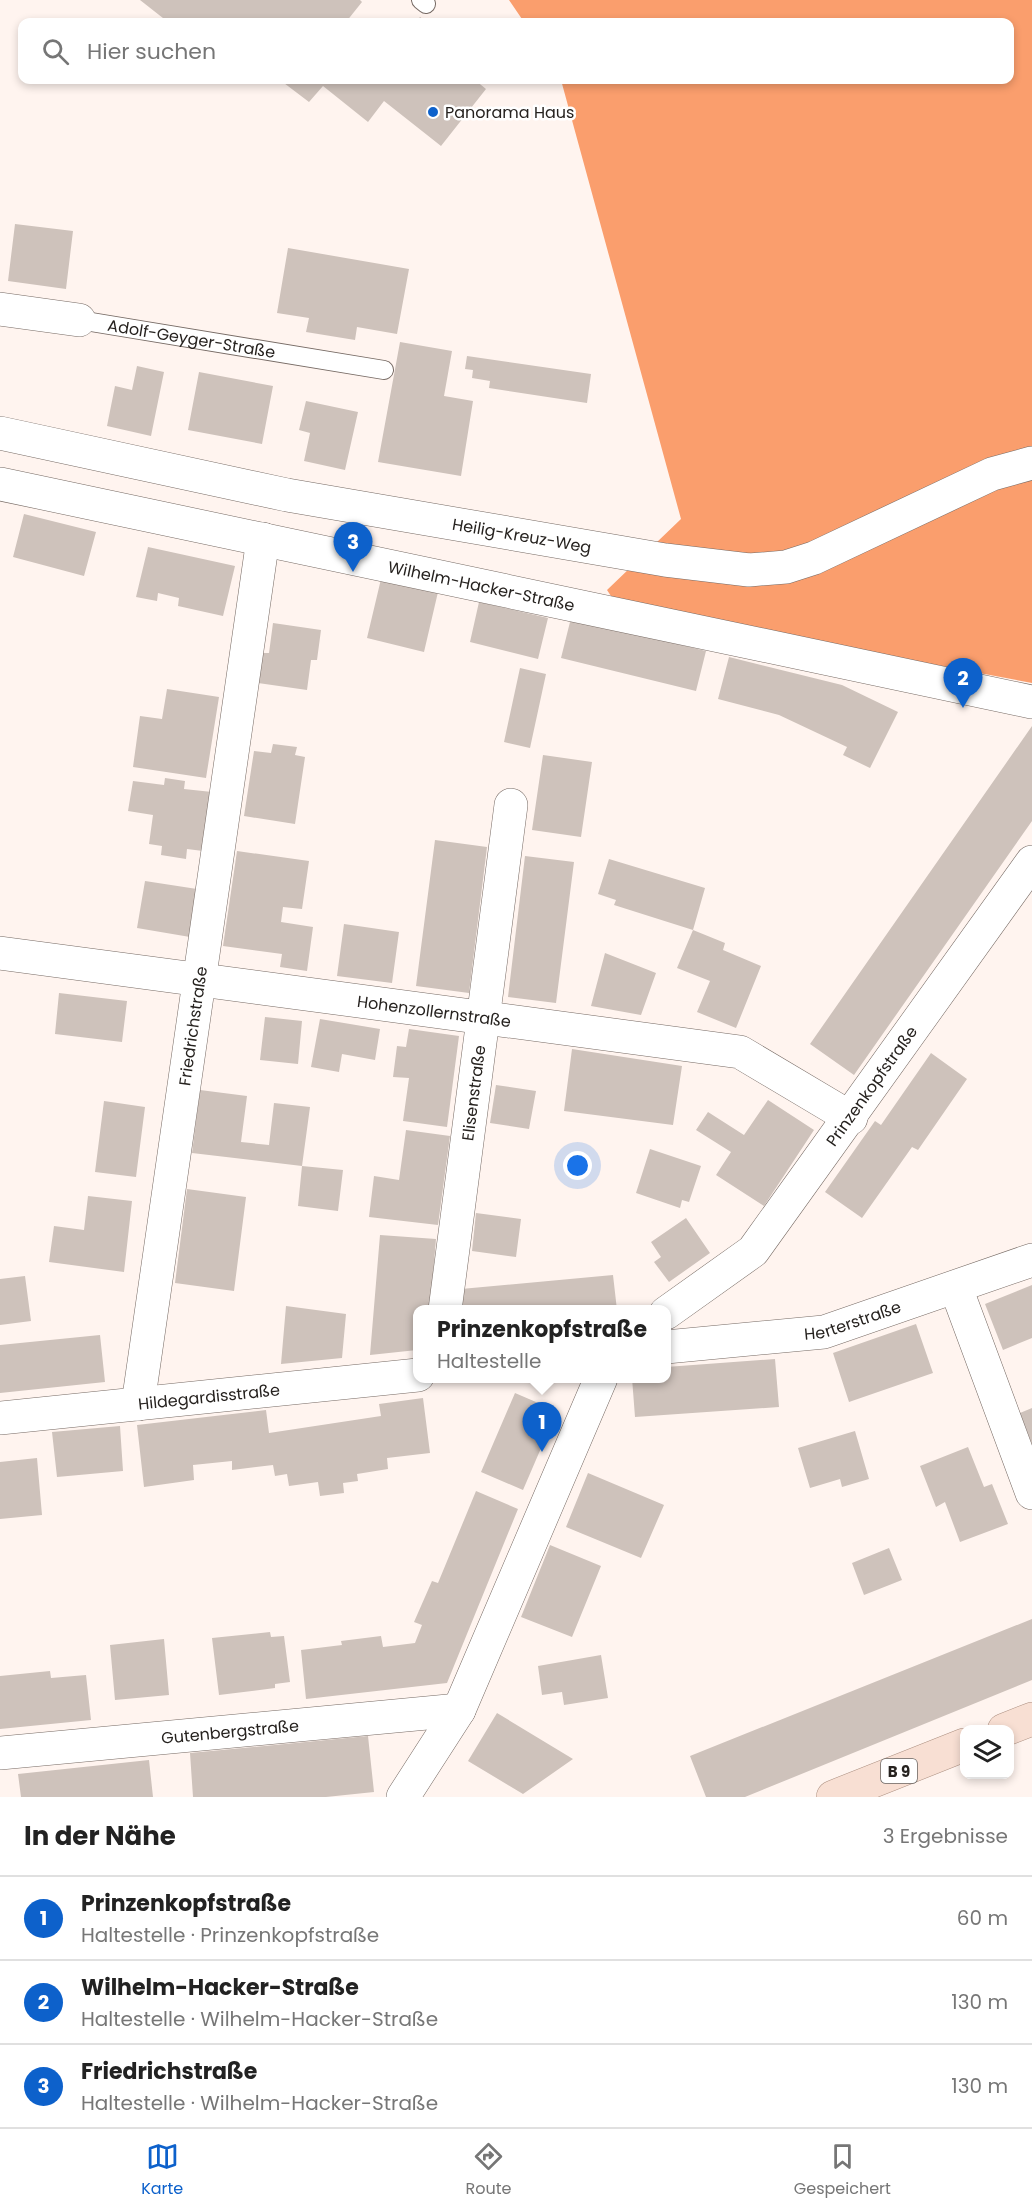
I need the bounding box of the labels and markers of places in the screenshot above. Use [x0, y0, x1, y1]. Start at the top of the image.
place label: Panorama Haus [445, 101, 574, 124]
marker: Panorama Haus [426, 105, 440, 119]
pin: 3 [334, 522, 372, 572]
pin: 2 [944, 658, 982, 708]
pin: 1 [522, 1402, 562, 1452]

